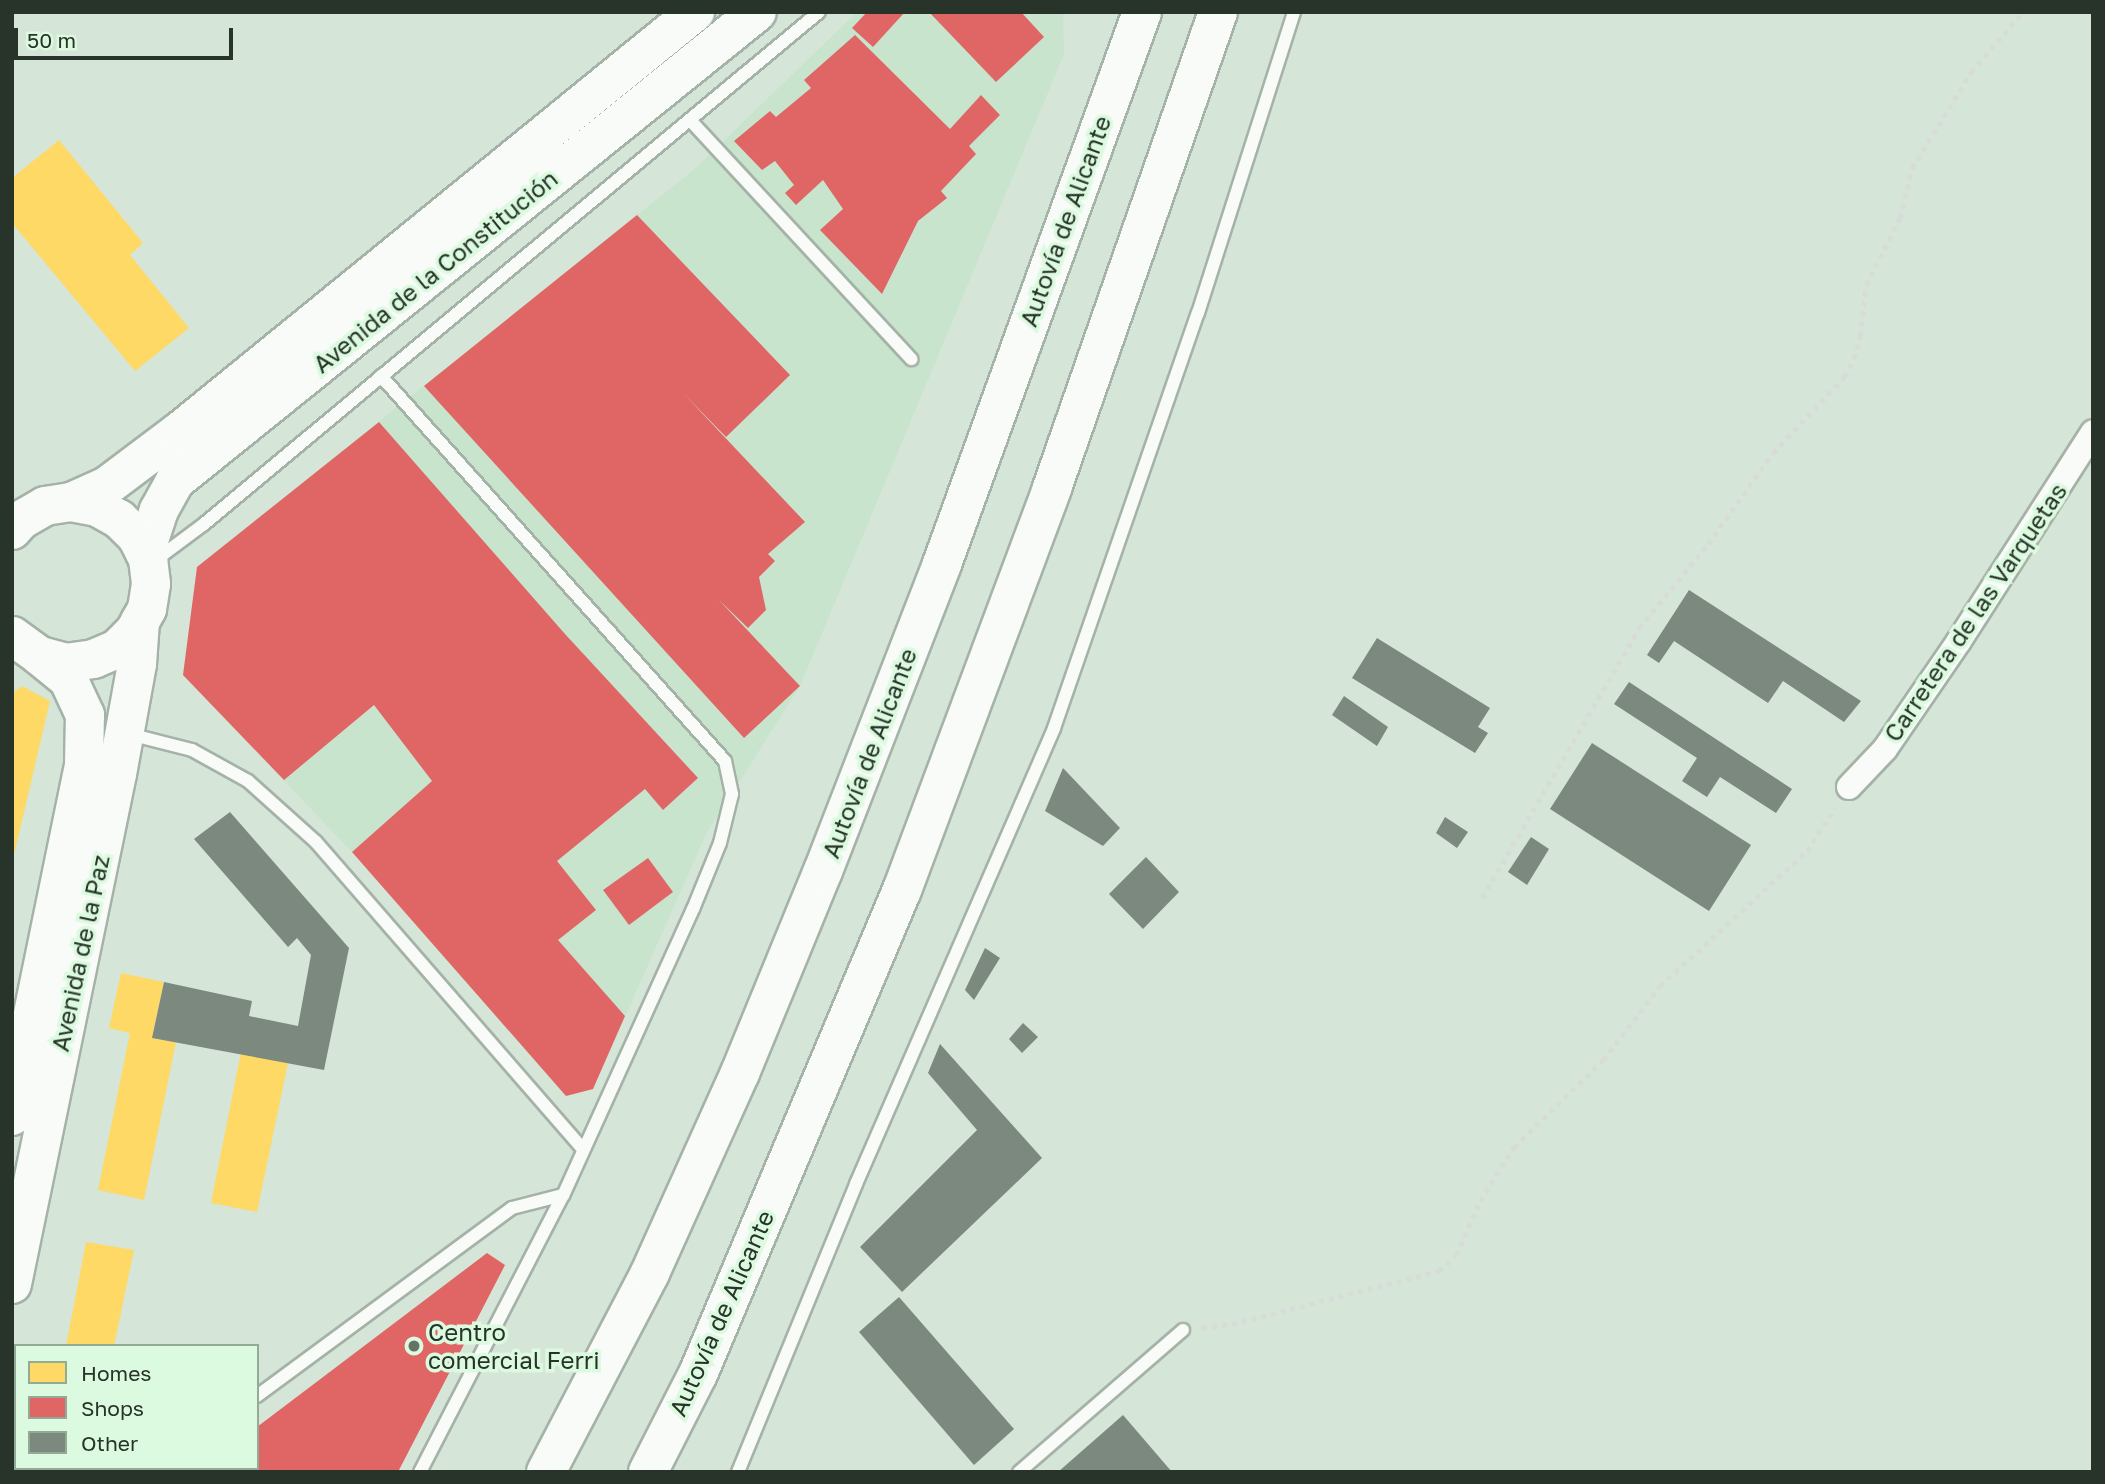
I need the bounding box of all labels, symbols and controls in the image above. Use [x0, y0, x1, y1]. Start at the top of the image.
scale bar [18, 14, 236, 58]
text: 50 m [27, 27, 76, 53]
street label: Autovía de Alicante [1013, 112, 1117, 330]
street label: Avenida de la Constitución [307, 164, 563, 378]
street label: Carretera de las Varquetas [1878, 477, 2072, 747]
street label: Autovía de Alicante [816, 644, 922, 862]
street label: Avenida de la Paz [45, 852, 115, 1054]
street label: Autovía de Alicante [663, 1206, 779, 1420]
place label: Centro comercial Ferri [428, 1318, 600, 1374]
marker: Centro comercial Ferri [406, 1338, 422, 1354]
legend [14, 1344, 259, 1470]
text: Homes [81, 1360, 151, 1386]
text: Shops [81, 1395, 144, 1421]
text: Other [81, 1430, 138, 1456]

